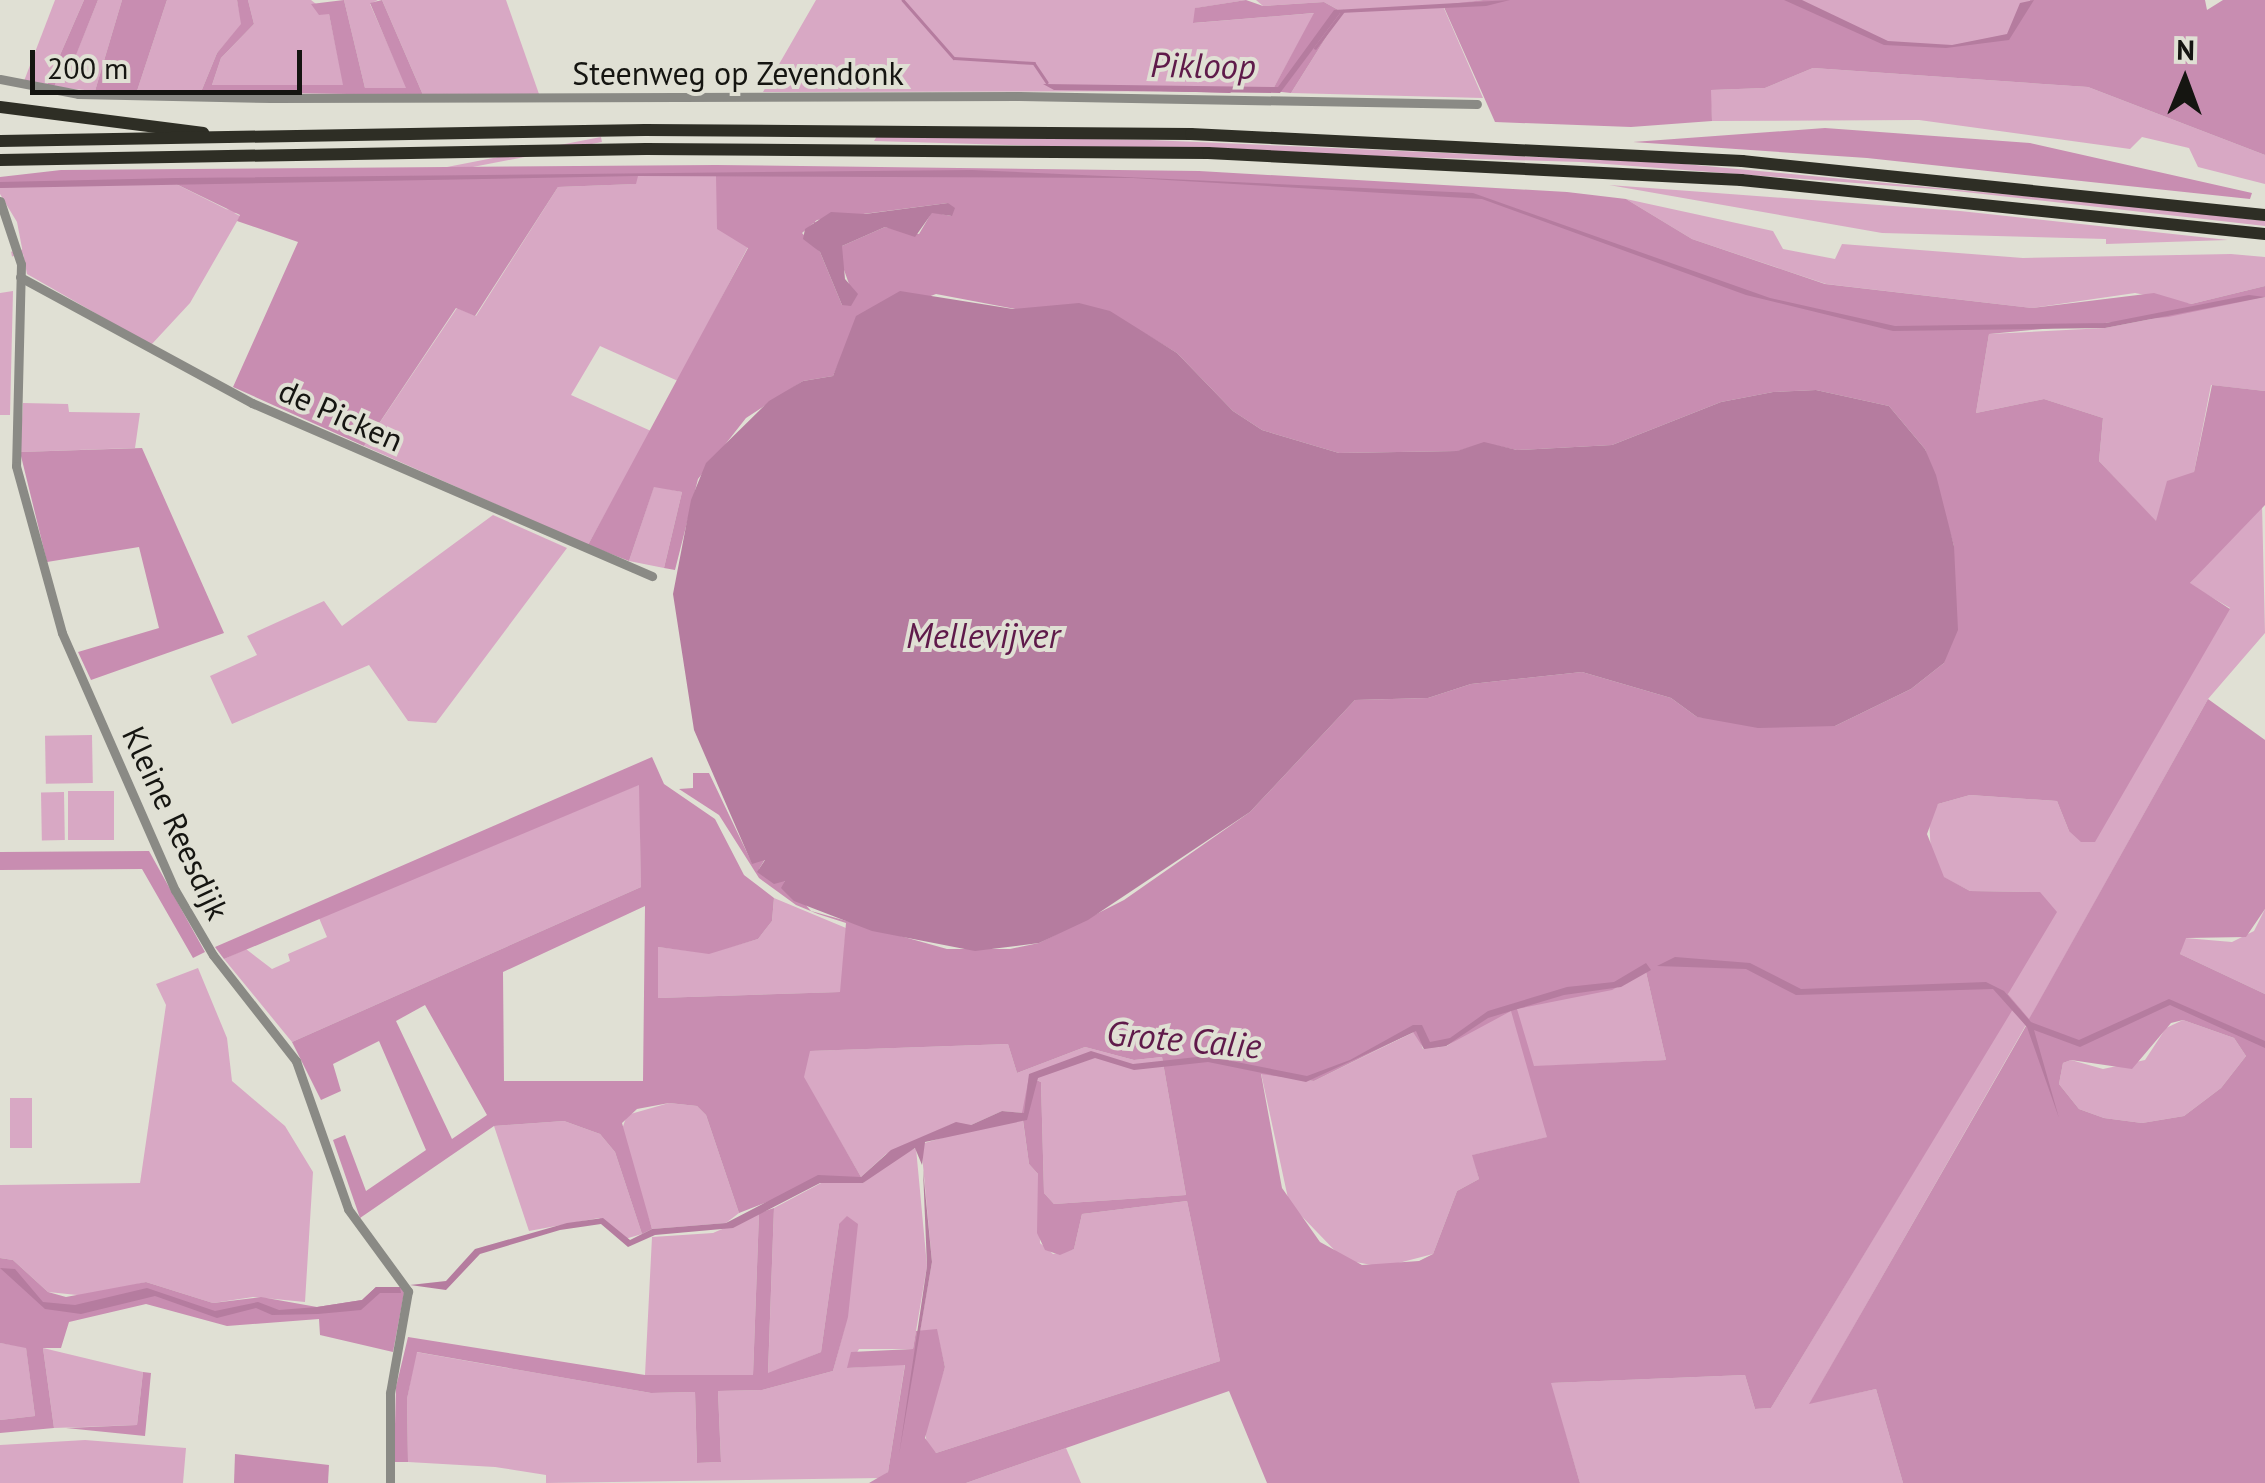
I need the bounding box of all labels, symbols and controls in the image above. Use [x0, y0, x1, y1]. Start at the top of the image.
scale bar [35, 30, 308, 92]
north arrow [2135, 30, 2235, 130]
text: N [2176, 31, 2195, 68]
water label: Pikloop [1150, 43, 1256, 87]
text: 200 m [47, 48, 128, 87]
street label: Steenweg op Zevendonk [572, 54, 904, 92]
street label: de Picken [273, 371, 409, 459]
water label: Mellevijver [906, 614, 1060, 656]
street label: Kleine Reesdijk [114, 720, 238, 926]
water label: Grote Calie [1105, 1011, 1263, 1067]

